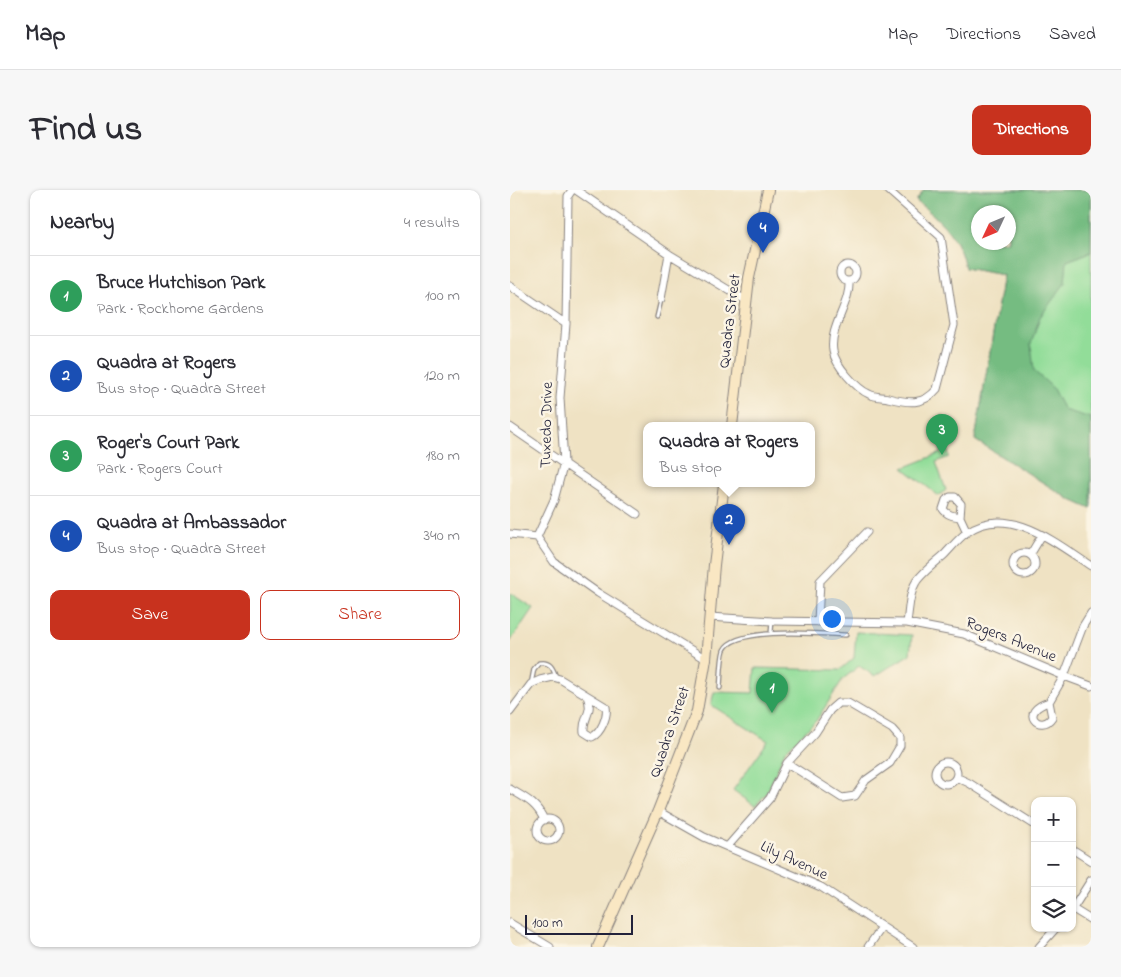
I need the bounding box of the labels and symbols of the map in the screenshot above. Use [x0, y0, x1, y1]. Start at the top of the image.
north arrow [971, 205, 1016, 250]
pin: 4 [747, 212, 779, 253]
street label: Quadra Street [712, 272, 748, 370]
street label: Tuxedo Drive [534, 381, 560, 468]
pin: 3 [926, 414, 958, 455]
pin: 2 [713, 504, 745, 545]
your location [819, 606, 845, 632]
street label: Rogers Avenue [962, 611, 1061, 670]
pin: 1 [756, 672, 788, 713]
street label: Quadra Street [643, 683, 697, 781]
street label: Lily Avenue [756, 835, 833, 887]
scale bar [525, 912, 632, 935]

